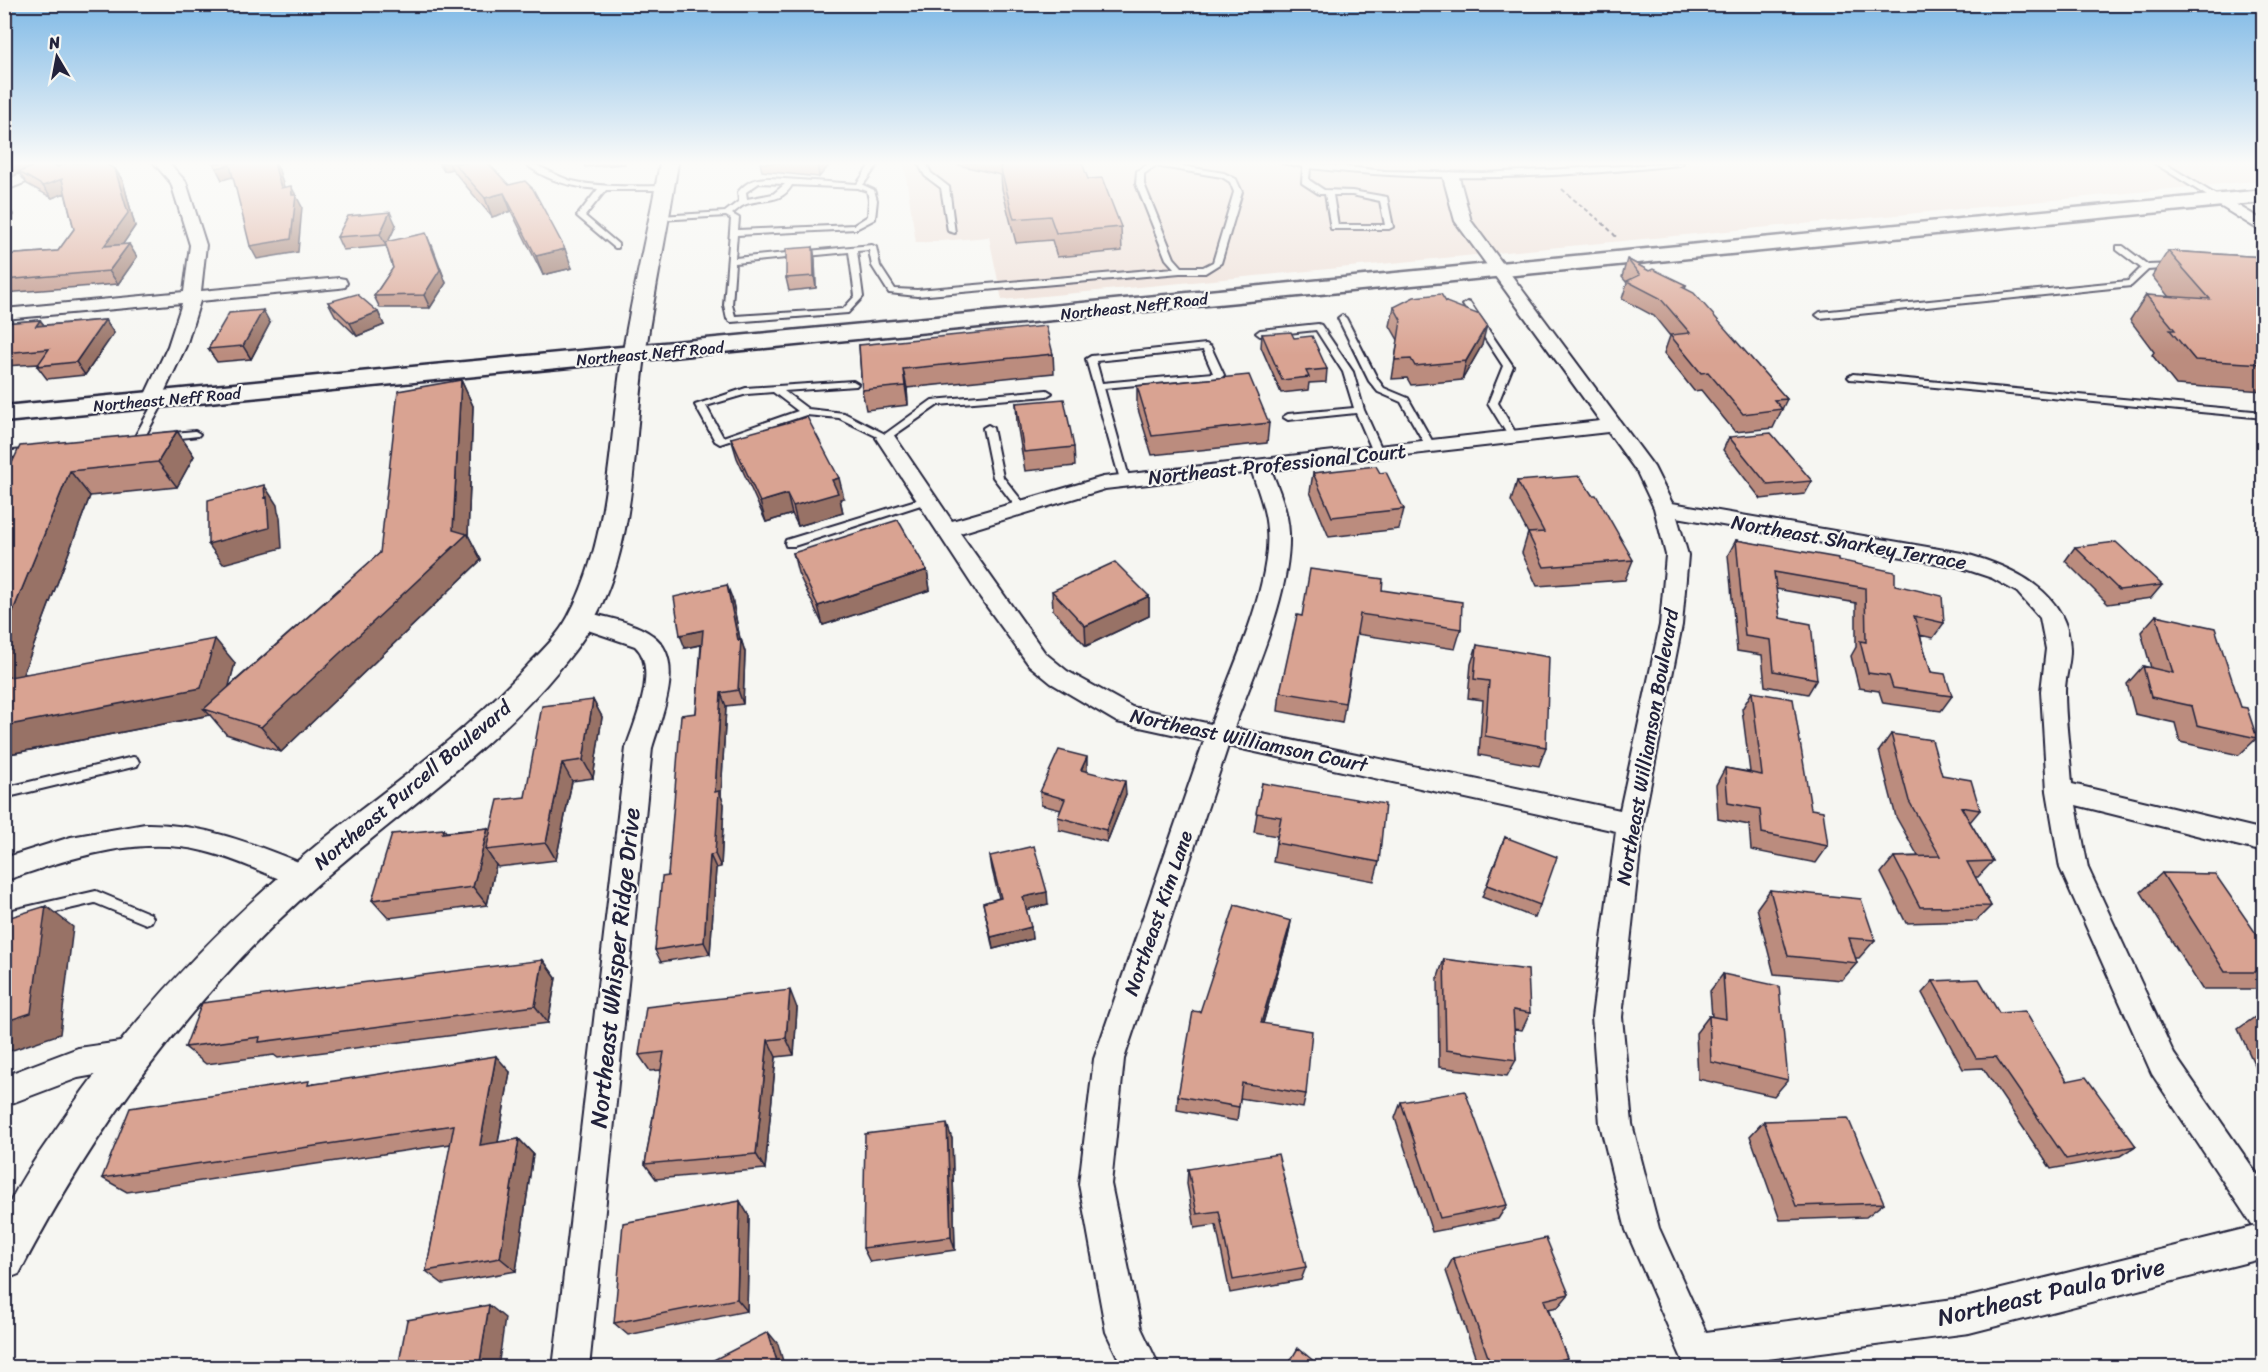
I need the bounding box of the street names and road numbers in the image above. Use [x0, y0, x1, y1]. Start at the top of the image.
street label: Northeast Neff Road [1059, 284, 1211, 329]
street label: Northeast Neff Road [575, 332, 727, 374]
street label: Northeast Neff Road [92, 378, 244, 420]
street label: Northeast Professional Court [1146, 434, 1408, 495]
street label: Northeast Sharkey Terrace [1729, 505, 1969, 580]
street label: Northeast Williamson Boulevard [1606, 605, 1689, 888]
street label: Northeast Purcell Boulevard [305, 691, 520, 879]
street label: Northeast Williamson Court [1127, 698, 1372, 783]
street label: Northeast Whisper Ridge Drive [577, 805, 653, 1130]
street label: Northeast Kim Lane [1114, 825, 1203, 1001]
street label: Northeast Paula Drive [1933, 1245, 2169, 1339]

